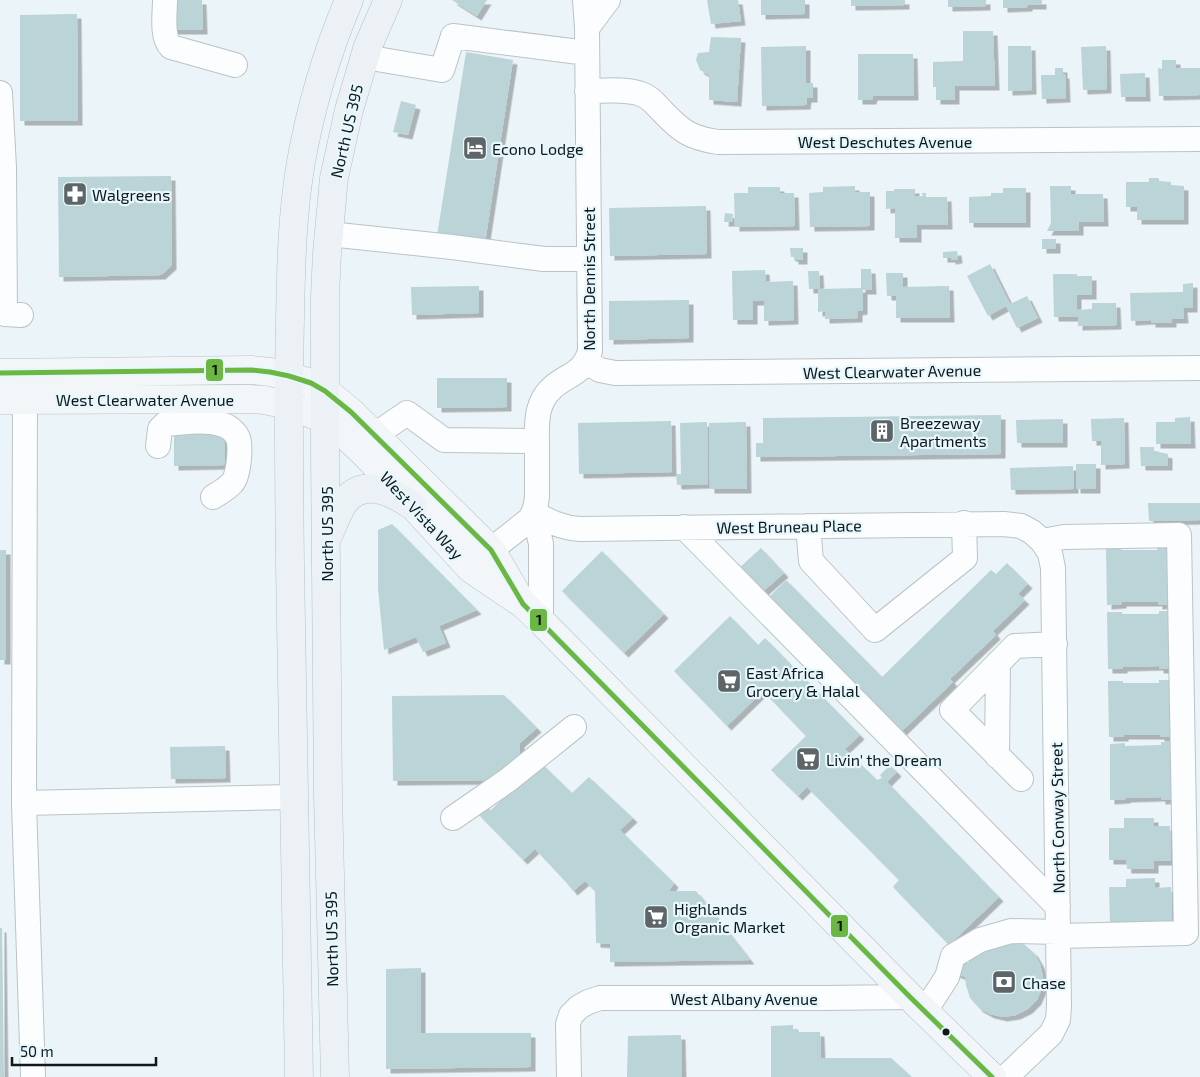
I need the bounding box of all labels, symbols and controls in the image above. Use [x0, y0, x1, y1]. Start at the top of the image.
street label: North US 395 [326, 82, 366, 180]
street label: West Deschutes Avenue [798, 132, 972, 151]
hotel icon: Econo Lodge [462, 135, 488, 161]
place label: Econo Lodge [492, 139, 584, 158]
pharmacy icon: Walgreens [62, 181, 88, 207]
place label: Walgreens [92, 185, 170, 204]
street label: North Dennis Street [579, 207, 598, 351]
line badge: 1 [205, 358, 224, 382]
street label: West Clearwater Avenue [803, 360, 981, 382]
text: 1 [212, 361, 218, 378]
street label: West Clearwater Avenue [56, 390, 234, 409]
place label: Breezeway Apartments [900, 413, 987, 450]
building icon: Breezeway Apartments [869, 418, 895, 444]
street label: West Vista Way [376, 467, 468, 563]
street label: North US 395 [317, 486, 336, 582]
street label: West Bruneau Place [716, 515, 862, 537]
line badge: 1 [529, 608, 548, 632]
text: 1 [536, 611, 542, 628]
place label: East Africa Grocery & Halal [746, 663, 860, 700]
supermarket icon: East Africa Grocery & Halal [716, 668, 742, 694]
street label: North Conway Street [1046, 742, 1068, 894]
supermarket icon: Livin' the Dream [795, 746, 821, 772]
place label: Livin' the Dream [826, 750, 942, 769]
street label: North US 395 [321, 891, 341, 987]
place label: Highlands Organic Market [674, 899, 785, 936]
supermarket icon: Highlands Organic Market [643, 904, 669, 930]
line badge: 1 [830, 914, 849, 938]
text: 1 [837, 917, 843, 934]
bank icon: Chase [991, 969, 1017, 995]
place label: Chase [1022, 973, 1066, 992]
street label: West Albany Avenue [670, 989, 818, 1008]
unlabelled marker [941, 1027, 951, 1037]
scale bar [12, 1034, 156, 1066]
text: 50 m [20, 1042, 54, 1060]

